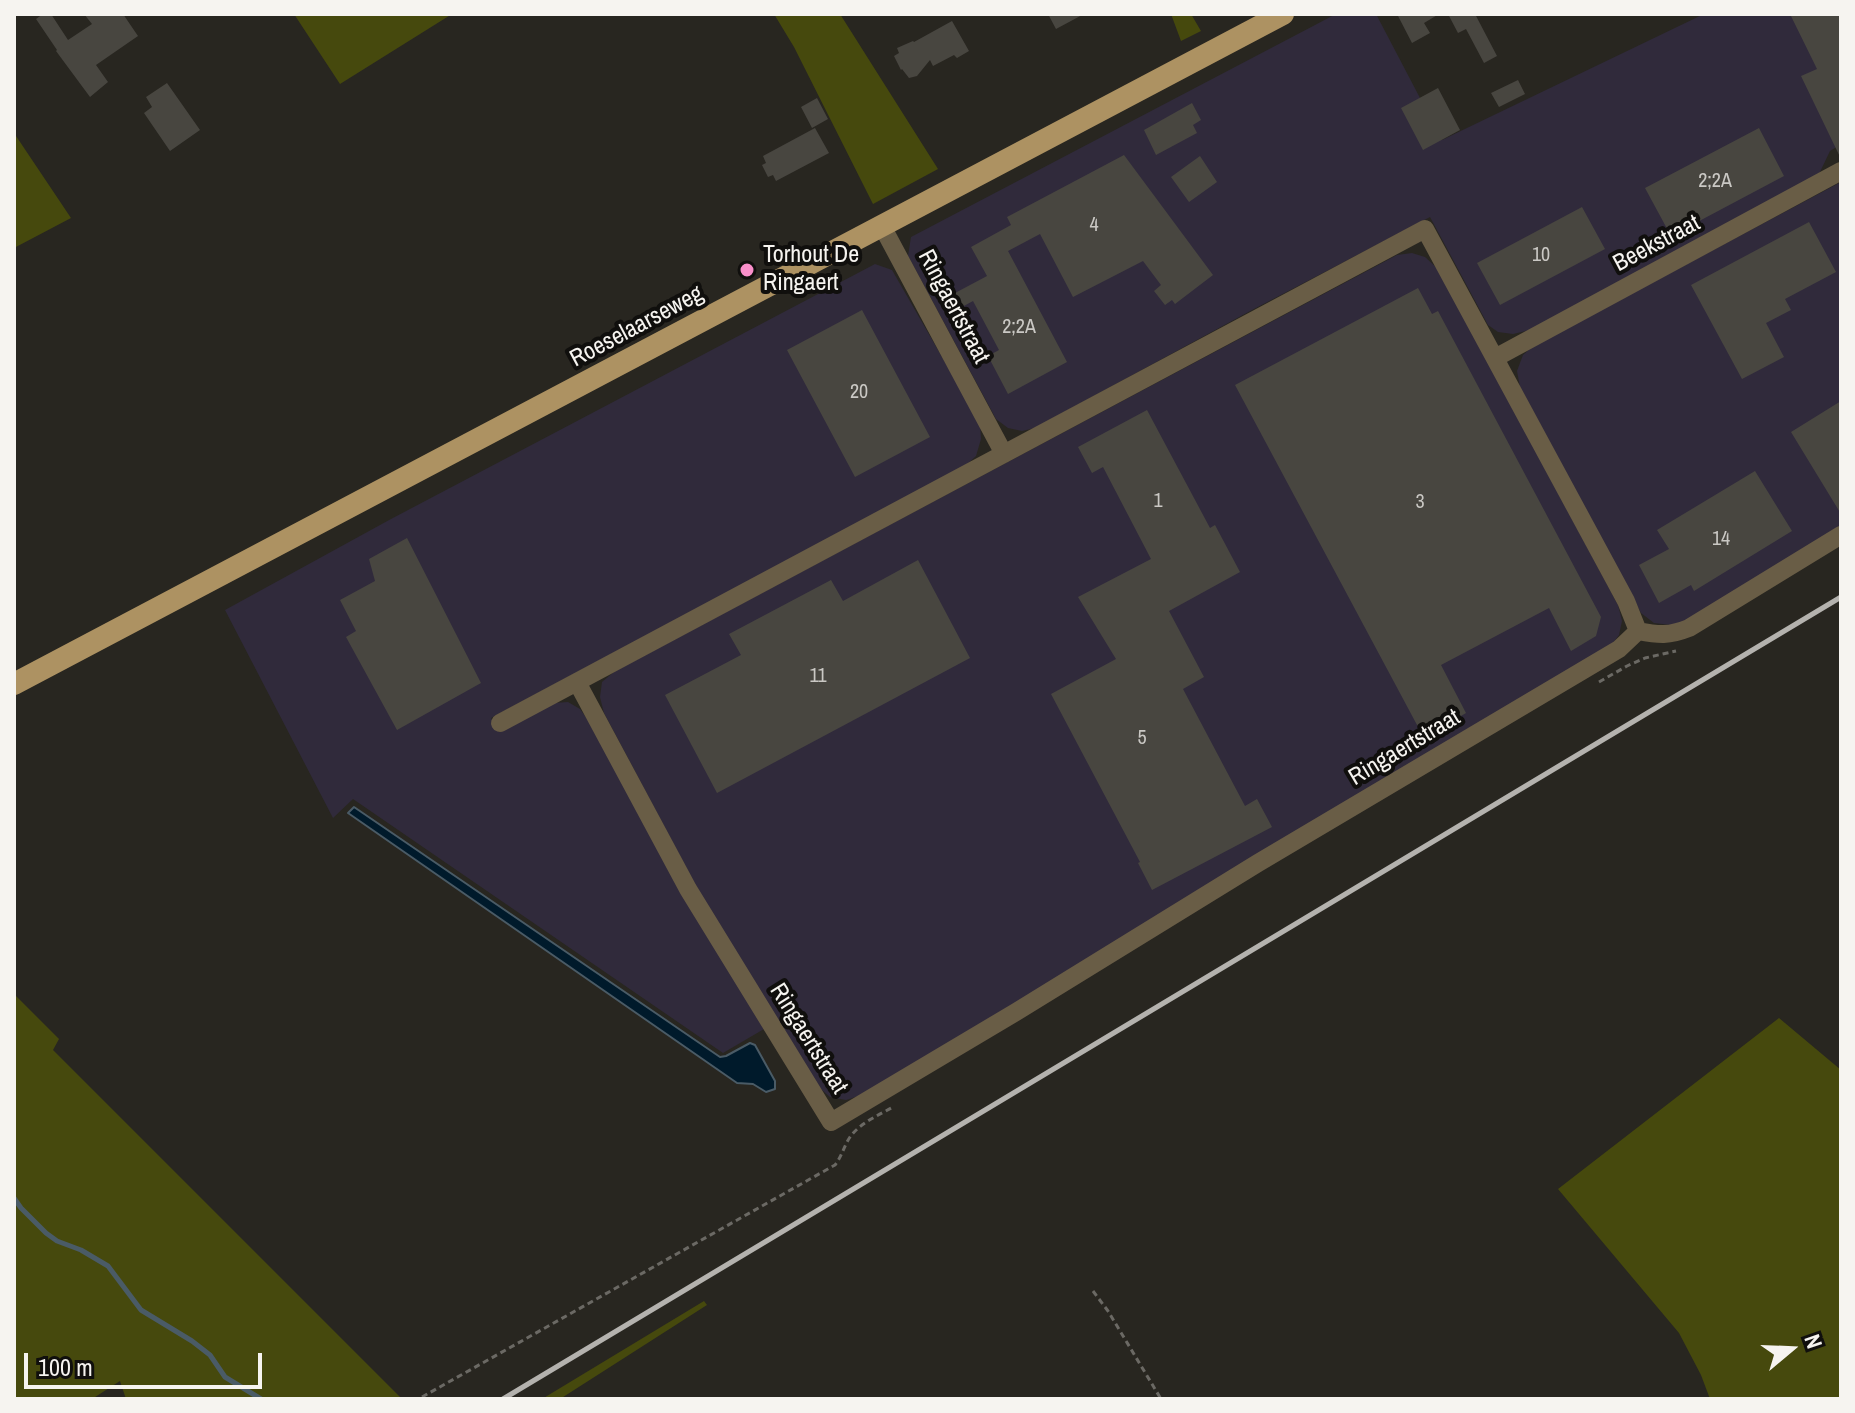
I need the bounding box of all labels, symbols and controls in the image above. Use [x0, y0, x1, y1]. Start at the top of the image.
house number: 2;2A [1698, 170, 1732, 194]
street label: Beekstraat [1609, 209, 1705, 279]
house number: 4 [1089, 214, 1099, 238]
place label: Torhout De Ringaert [763, 242, 859, 298]
house number: 10 [1532, 244, 1550, 268]
street label: Ringaertstraat [911, 245, 995, 369]
marker: Torhout De Ringaert [738, 261, 756, 279]
street label: Roeselaarseweg [566, 280, 708, 374]
house number: 2;2A [1002, 316, 1036, 340]
house number: 20 [850, 381, 868, 405]
house number: 1 [1153, 490, 1163, 514]
house number: 3 [1415, 491, 1425, 515]
house number: 14 [1712, 528, 1730, 552]
house number: 11 [809, 665, 827, 689]
street label: Ringaertstraat [1344, 704, 1466, 792]
house number: 5 [1137, 727, 1147, 751]
street label: Ringaertstraat [763, 978, 853, 1100]
north arrow [1751, 1309, 1831, 1389]
text: N [1797, 1330, 1830, 1352]
scale bar [28, 1337, 266, 1387]
text: 100 m [38, 1351, 93, 1383]

